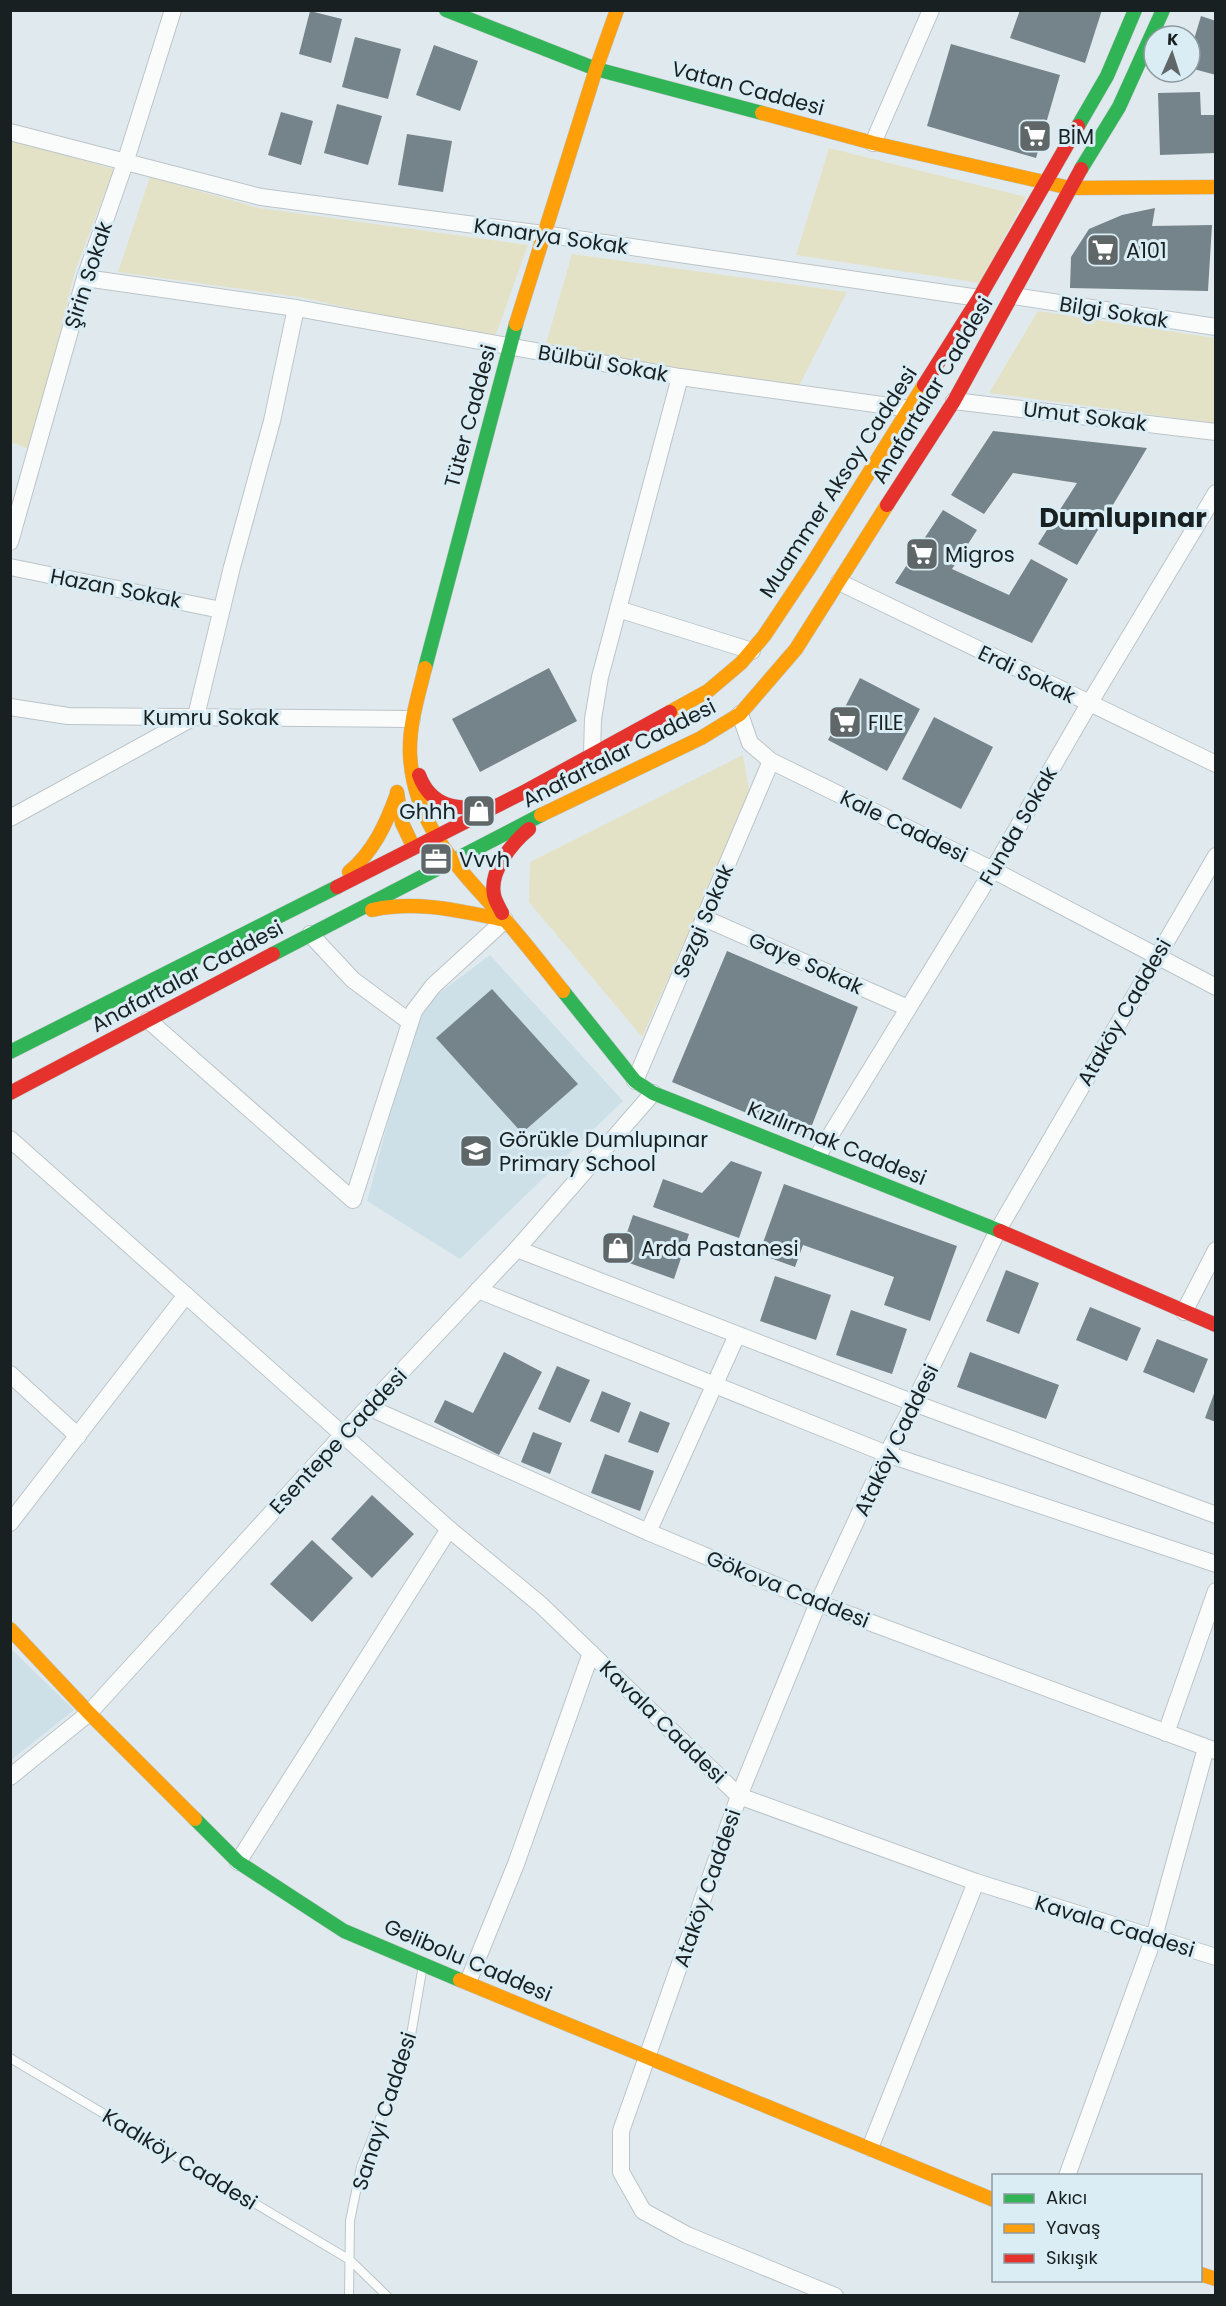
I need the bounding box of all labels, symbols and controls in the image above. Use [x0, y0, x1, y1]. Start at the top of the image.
north arrow [1142, 24, 1202, 84]
text: K [1167, 28, 1179, 51]
street label: Vatan Caddesi [668, 54, 828, 122]
supermarket icon: BİM [1017, 118, 1053, 154]
place label: BİM [1058, 122, 1094, 151]
street label: Kanarya Sokak [472, 211, 630, 261]
street label: Şirin Sokak [57, 218, 119, 332]
supermarket icon: A101 [1085, 232, 1121, 268]
place label: A101 [1126, 236, 1167, 265]
street label: Bilgi Sokak [1058, 289, 1171, 335]
street label: Anafartalar Caddesi [865, 291, 999, 489]
street label: Bülbül Sokak [536, 337, 670, 389]
street label: Tüter Caddesi [437, 341, 503, 491]
street label: Muammer Aksoy Caddesi [752, 361, 924, 603]
street label: Umut Sokak [1022, 394, 1149, 438]
district label: Dumlupınar [1039, 499, 1207, 536]
supermarket icon: Migros [904, 536, 940, 572]
place label: Migros [945, 540, 1015, 569]
street label: Hazan Sokak [48, 561, 184, 615]
street label: Erdi Sokak [973, 638, 1081, 710]
street label: Anafartalar Caddesi [517, 692, 721, 814]
street label: Kumru Sokak [143, 703, 279, 732]
supermarket icon: FILE [827, 704, 863, 740]
place label: FILE [868, 708, 904, 737]
street label: Funda Sokak [972, 761, 1064, 891]
street label: Kale Caddesi [835, 783, 973, 869]
shop icon: Ghhh [461, 793, 497, 829]
place label: Ghhh [399, 797, 456, 826]
office icon: Vvvh [418, 841, 454, 877]
place label: Vvvh [459, 845, 510, 874]
street label: Sezgi Sokak [666, 859, 740, 983]
street label: Anafartalar Caddesi [86, 913, 288, 1039]
street label: Gaye Sokak [744, 925, 868, 1001]
street label: Ataköy Caddesi [1070, 933, 1178, 1091]
street label: Kızılırmak Caddesi [743, 1094, 931, 1192]
place label: Görükle Dumlupınar Primary School [499, 1125, 708, 1178]
school or university icon: Görükle Dumlupınar Primary School [458, 1133, 494, 1169]
shop icon: Arda Pastanesi [600, 1230, 636, 1266]
place label: Arda Pastanesi [641, 1234, 799, 1263]
street label: Ataköy Caddesi [847, 1359, 945, 1521]
street label: Esentepe Caddesi [263, 1362, 413, 1520]
street label: Gökova Caddesi [702, 1543, 874, 1635]
street label: Kavala Caddesi [593, 1654, 733, 1790]
street label: Ataköy Caddesi [666, 1805, 748, 1971]
street label: Kavala Caddesi [1032, 1888, 1198, 1964]
street label: Gelibolu Caddesi [380, 1912, 556, 2008]
street label: Sanayi Caddesi [345, 2028, 423, 2194]
street label: Kadıköy Caddesi [97, 2101, 263, 2217]
legend [992, 2174, 1202, 2282]
text: Akıcı [1046, 2185, 1087, 2210]
text: Yavaş [1046, 2215, 1100, 2240]
text: Sıkışık [1046, 2245, 1099, 2270]

